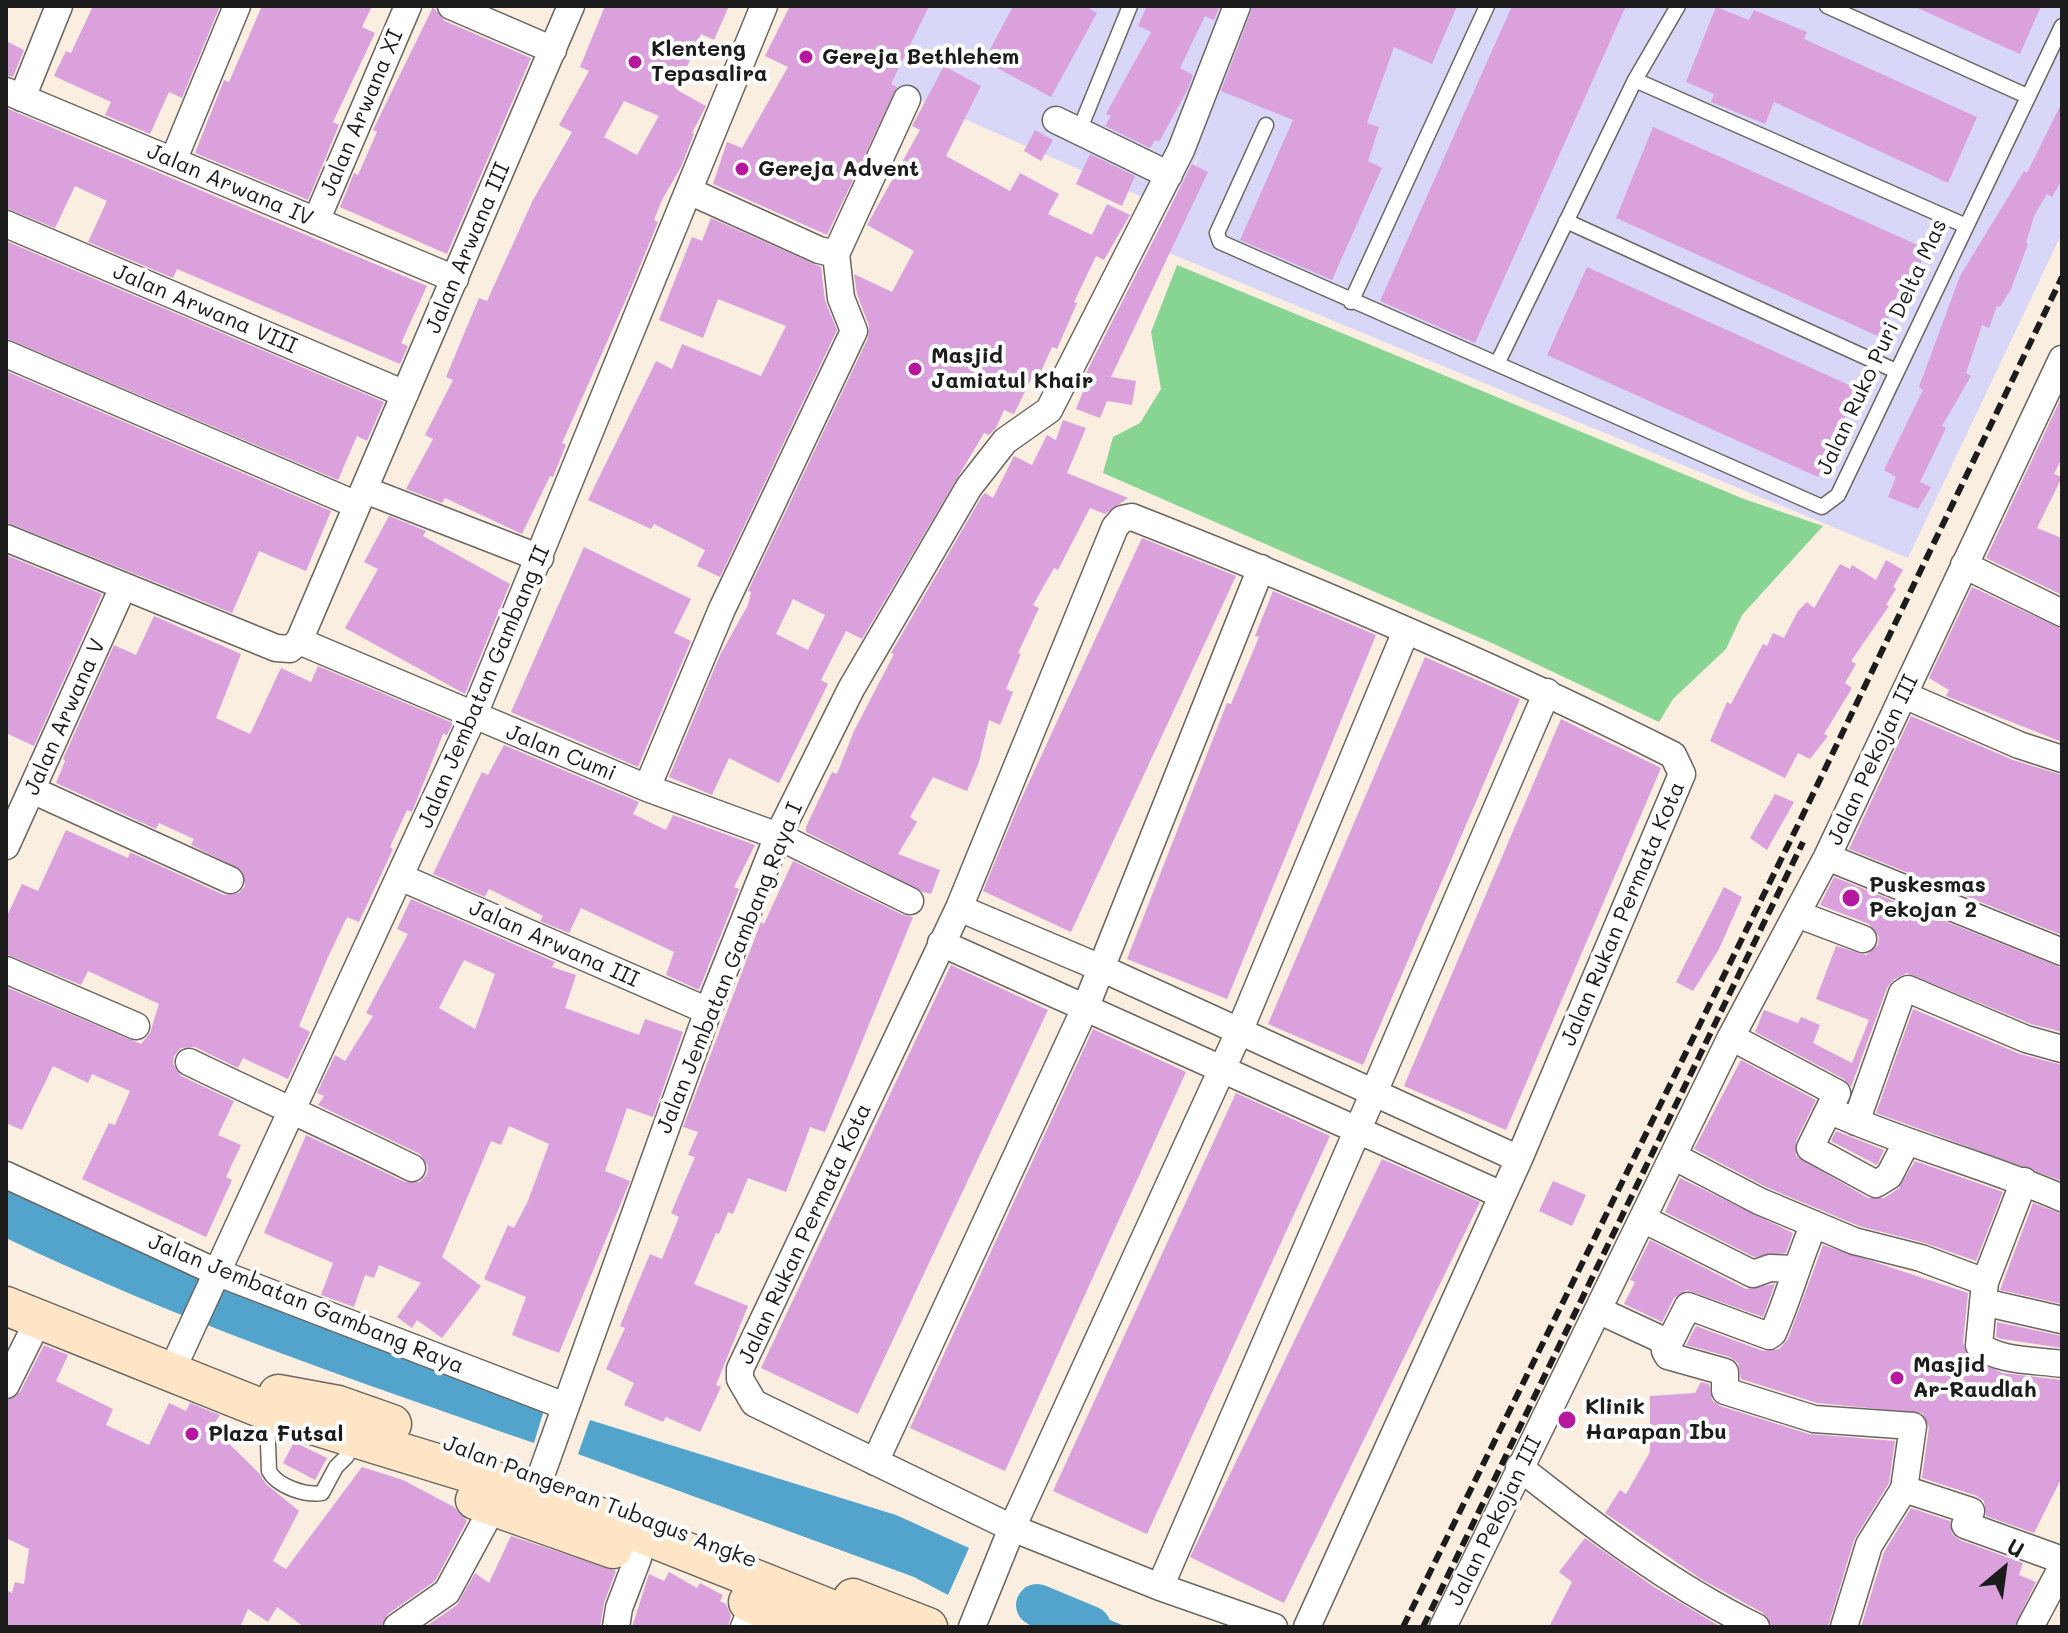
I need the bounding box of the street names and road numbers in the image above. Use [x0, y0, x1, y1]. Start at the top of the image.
street label: Jalan Arwana XI [315, 26, 409, 200]
street label: Jalan Arwana IV [143, 138, 317, 232]
street label: Jalan Arwana III [420, 159, 516, 337]
street label: Jalan Ruko Puri Delta Mas [1811, 215, 1953, 479]
street label: Jalan Arwana VIII [109, 258, 301, 360]
street label: Jalan Jembatan Gambang II [412, 542, 556, 832]
street label: Jalan Arwana V [19, 635, 111, 799]
street label: Jalan Pekojan III [1822, 670, 1924, 850]
street label: Jalan Cumi [502, 719, 620, 787]
street label: Jalan Rukan Permata Kota [1555, 778, 1691, 1050]
street label: Jalan Jembatan Gambang Raya I [651, 799, 809, 1137]
street label: Jalan Arwana III [465, 895, 643, 993]
street label: Jalan Rukan Permata Kota [733, 1099, 877, 1369]
street label: Jalan Jembatan Gambang Raya [144, 1228, 468, 1380]
street label: Jalan Pangeran Tubagus Angke [439, 1430, 761, 1574]
street label: Jalan Pekojan III [1443, 1432, 1547, 1610]

